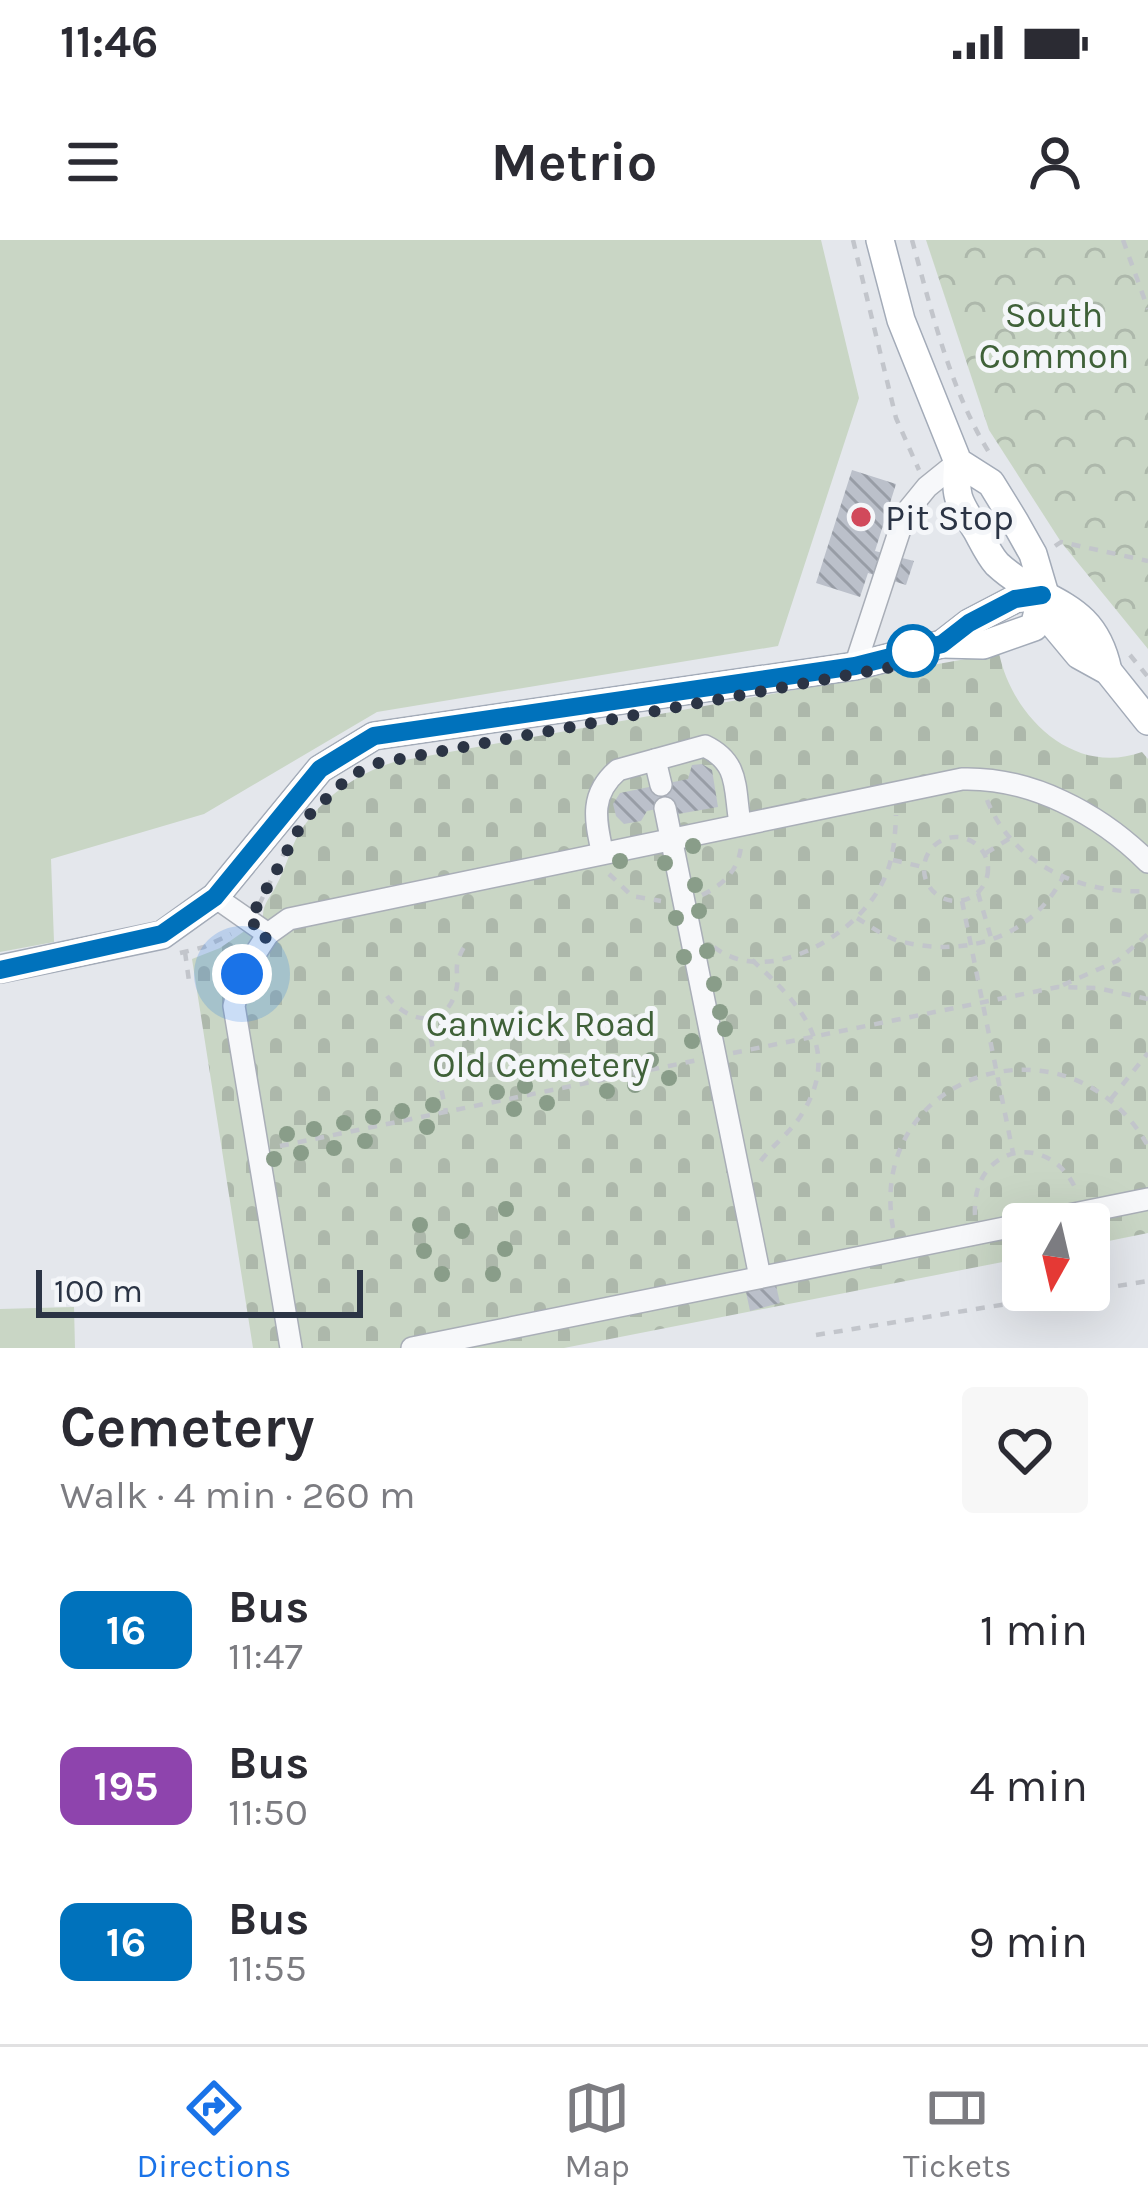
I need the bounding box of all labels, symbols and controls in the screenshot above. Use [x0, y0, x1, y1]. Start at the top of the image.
text: 11:46 [60, 16, 158, 68]
icon: menu [60, 129, 126, 195]
icon: person [1022, 129, 1088, 195]
text: Metrio [491, 130, 657, 194]
park label: South Common [979, 294, 1129, 377]
place label: Pit Stop [885, 497, 1014, 539]
marker: Pit Stop [848, 504, 874, 530]
unlabelled marker [888, 626, 938, 676]
your location [212, 944, 272, 1004]
park label: Canwick Road Old Cemetery [426, 1003, 656, 1086]
north arrow [1002, 1203, 1110, 1311]
map controls [1002, 1203, 1110, 1311]
scale bar [36, 1264, 363, 1317]
text: 100 m [54, 1272, 143, 1310]
button: heart [962, 1387, 1088, 1513]
text: Cemetery [60, 1394, 314, 1460]
text: Walk · 4 min · 260 m [60, 1472, 415, 1518]
text: Bus [228, 1581, 309, 1633]
text: 1 min [980, 1604, 1088, 1656]
text: 16 [106, 1605, 146, 1655]
text: 11:47 [228, 1633, 303, 1679]
text: Bus [228, 1737, 309, 1789]
text: 4 min [970, 1760, 1088, 1812]
text: 195 [93, 1761, 159, 1811]
text: 11:50 [228, 1789, 308, 1835]
text: Bus [228, 1893, 309, 1945]
text: 9 min [969, 1916, 1088, 1968]
text: 16 [106, 1917, 146, 1967]
text: 11:55 [228, 1945, 307, 1991]
tab: Directions [136, 2075, 291, 2185]
tab: Map [564, 2075, 630, 2185]
tab: Tickets [903, 2075, 1012, 2185]

